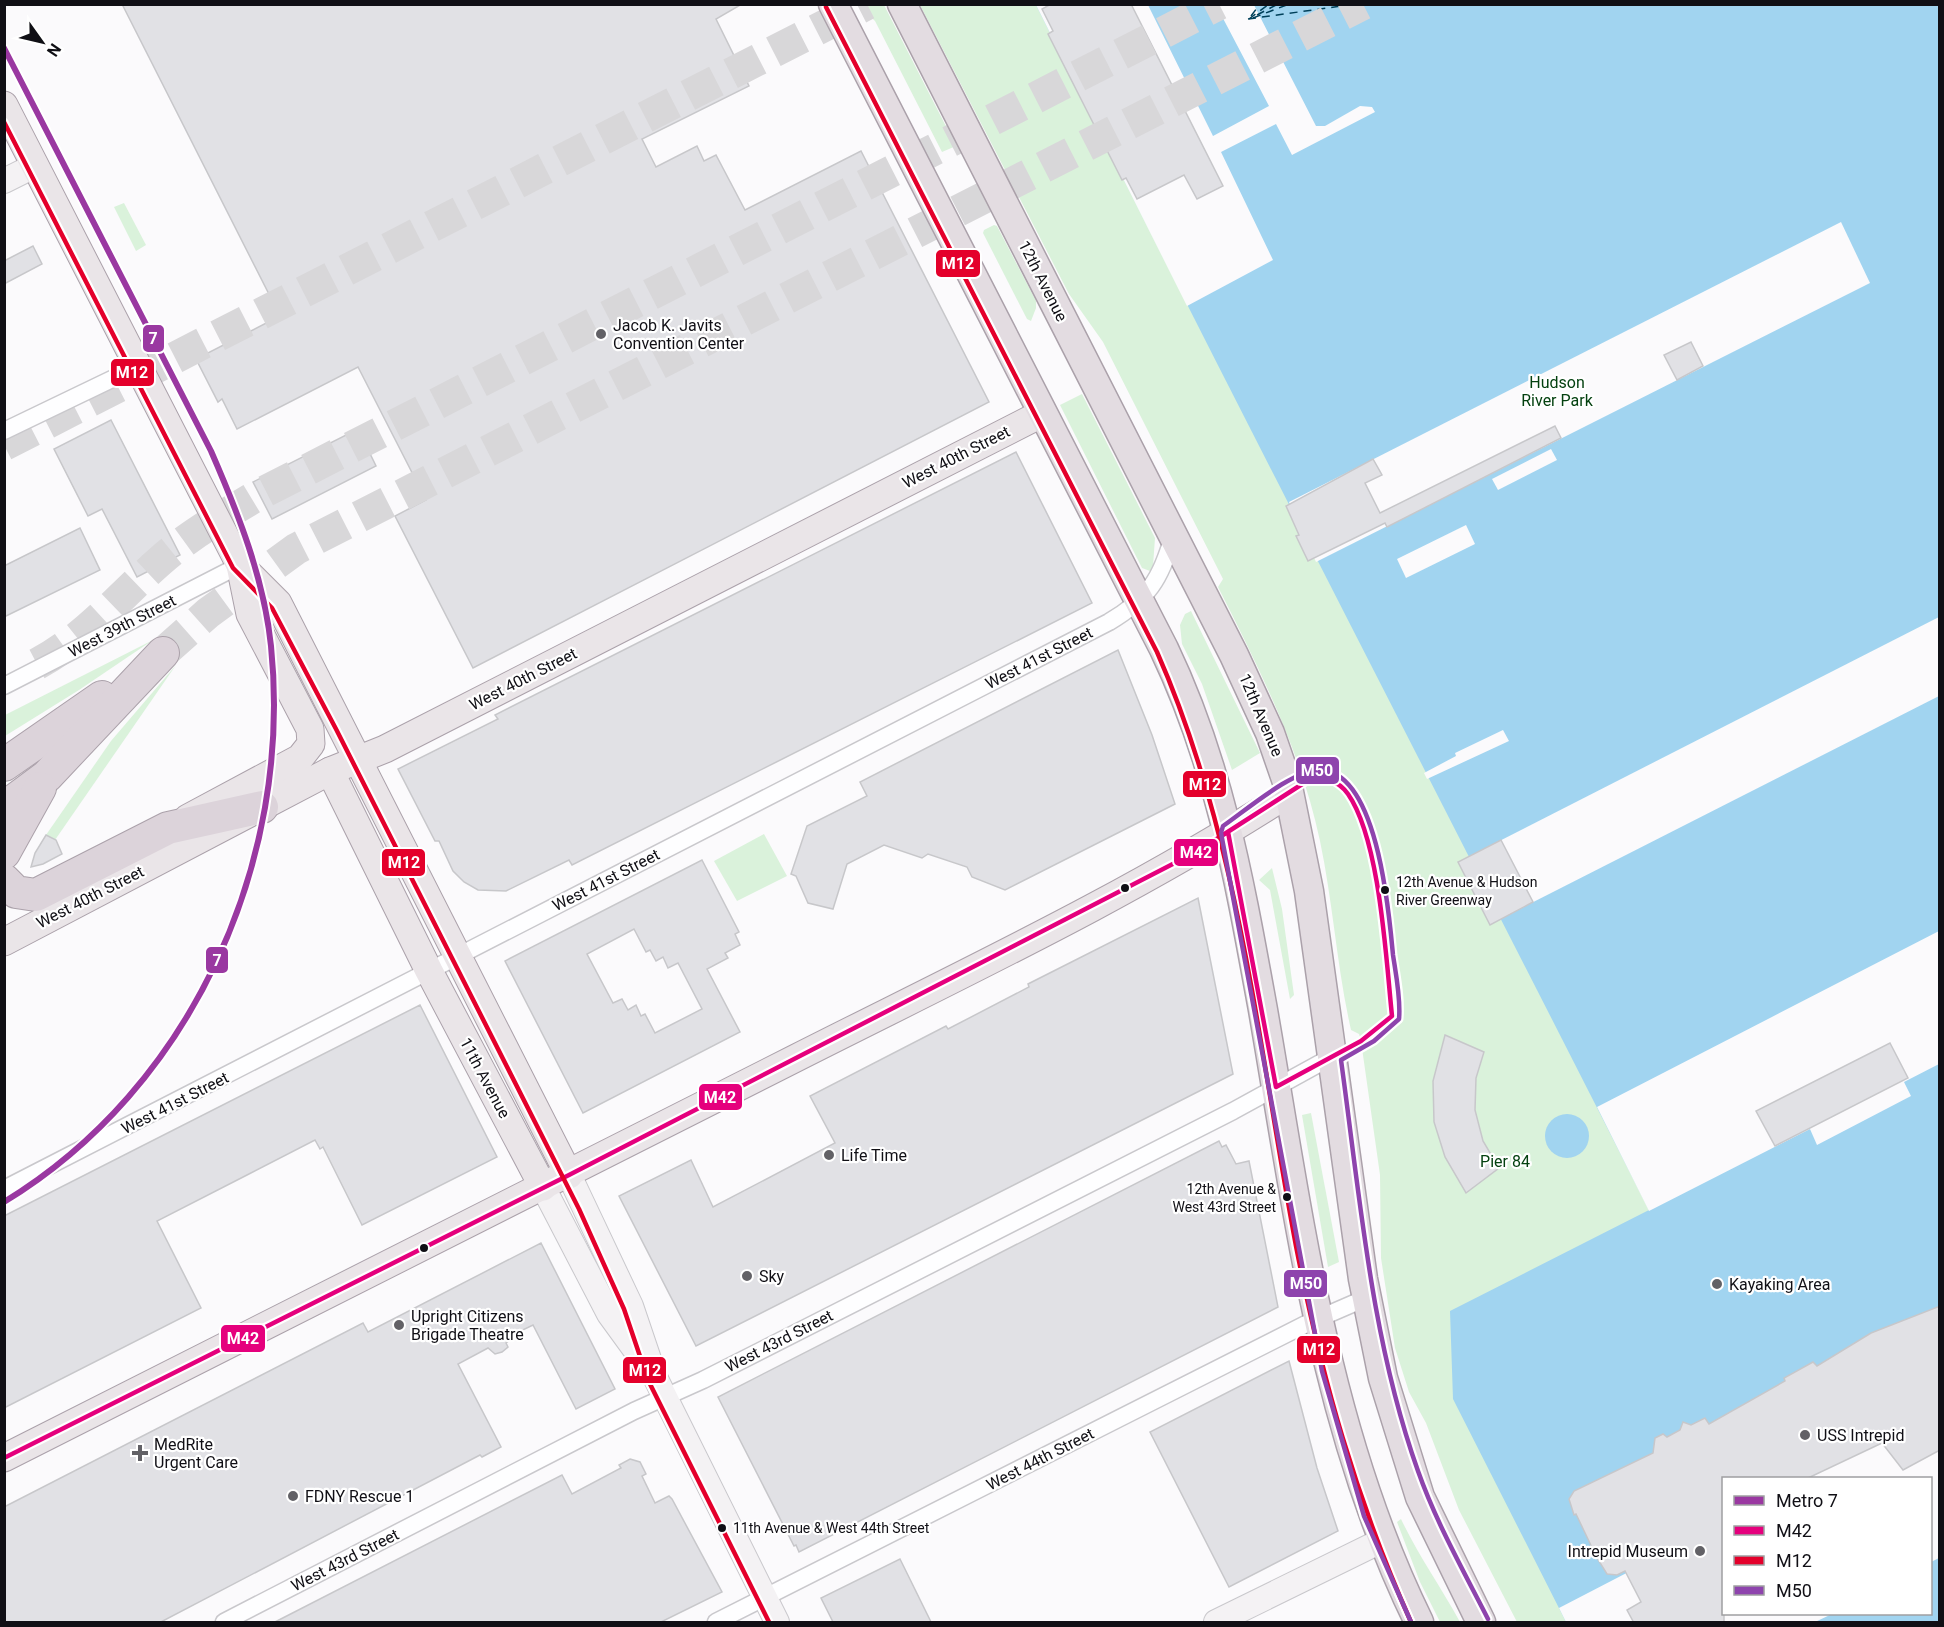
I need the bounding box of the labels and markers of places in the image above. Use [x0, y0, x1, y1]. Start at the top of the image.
place label: Jacob K. Javits Convention Center [613, 316, 745, 353]
marker: Jacob K. Javits Convention Center [594, 327, 608, 341]
place label: 12th Avenue & Hudson River Greenway [1396, 874, 1537, 908]
unlabelled marker [1119, 882, 1131, 894]
marker: 12th Avenue & Hudson River Greenway [1379, 884, 1391, 896]
place label: Life Time [841, 1146, 907, 1165]
marker: Life Time [822, 1148, 836, 1162]
place label: 12th Avenue & West 43rd Street [1172, 1181, 1276, 1215]
marker: 12th Avenue & West 43rd Street [1281, 1191, 1293, 1203]
unlabelled marker [418, 1242, 430, 1254]
place label: Sky [759, 1267, 785, 1286]
marker: Sky [740, 1269, 754, 1283]
place label: Kayaking Area [1729, 1275, 1830, 1294]
marker: Kayaking Area [1710, 1277, 1724, 1291]
place label: Upright Citizens Brigade Theatre [411, 1307, 524, 1344]
marker: Upright Citizens Brigade Theatre [392, 1318, 406, 1332]
place label: USS Intrepid [1817, 1426, 1904, 1445]
marker: USS Intrepid [1798, 1428, 1812, 1442]
place label: MedRite Urgent Care [154, 1435, 238, 1472]
marker: MedRite Urgent Care [131, 1444, 149, 1462]
place label: FDNY Rescue 1 [305, 1487, 414, 1506]
marker: FDNY Rescue 1 [286, 1489, 300, 1503]
place label: 11th Avenue & West 44th Street [733, 1520, 930, 1536]
marker: 11th Avenue & West 44th Street [716, 1522, 728, 1534]
place label: Intrepid Museum [1568, 1542, 1688, 1561]
marker: Intrepid Museum [1693, 1544, 1707, 1558]

